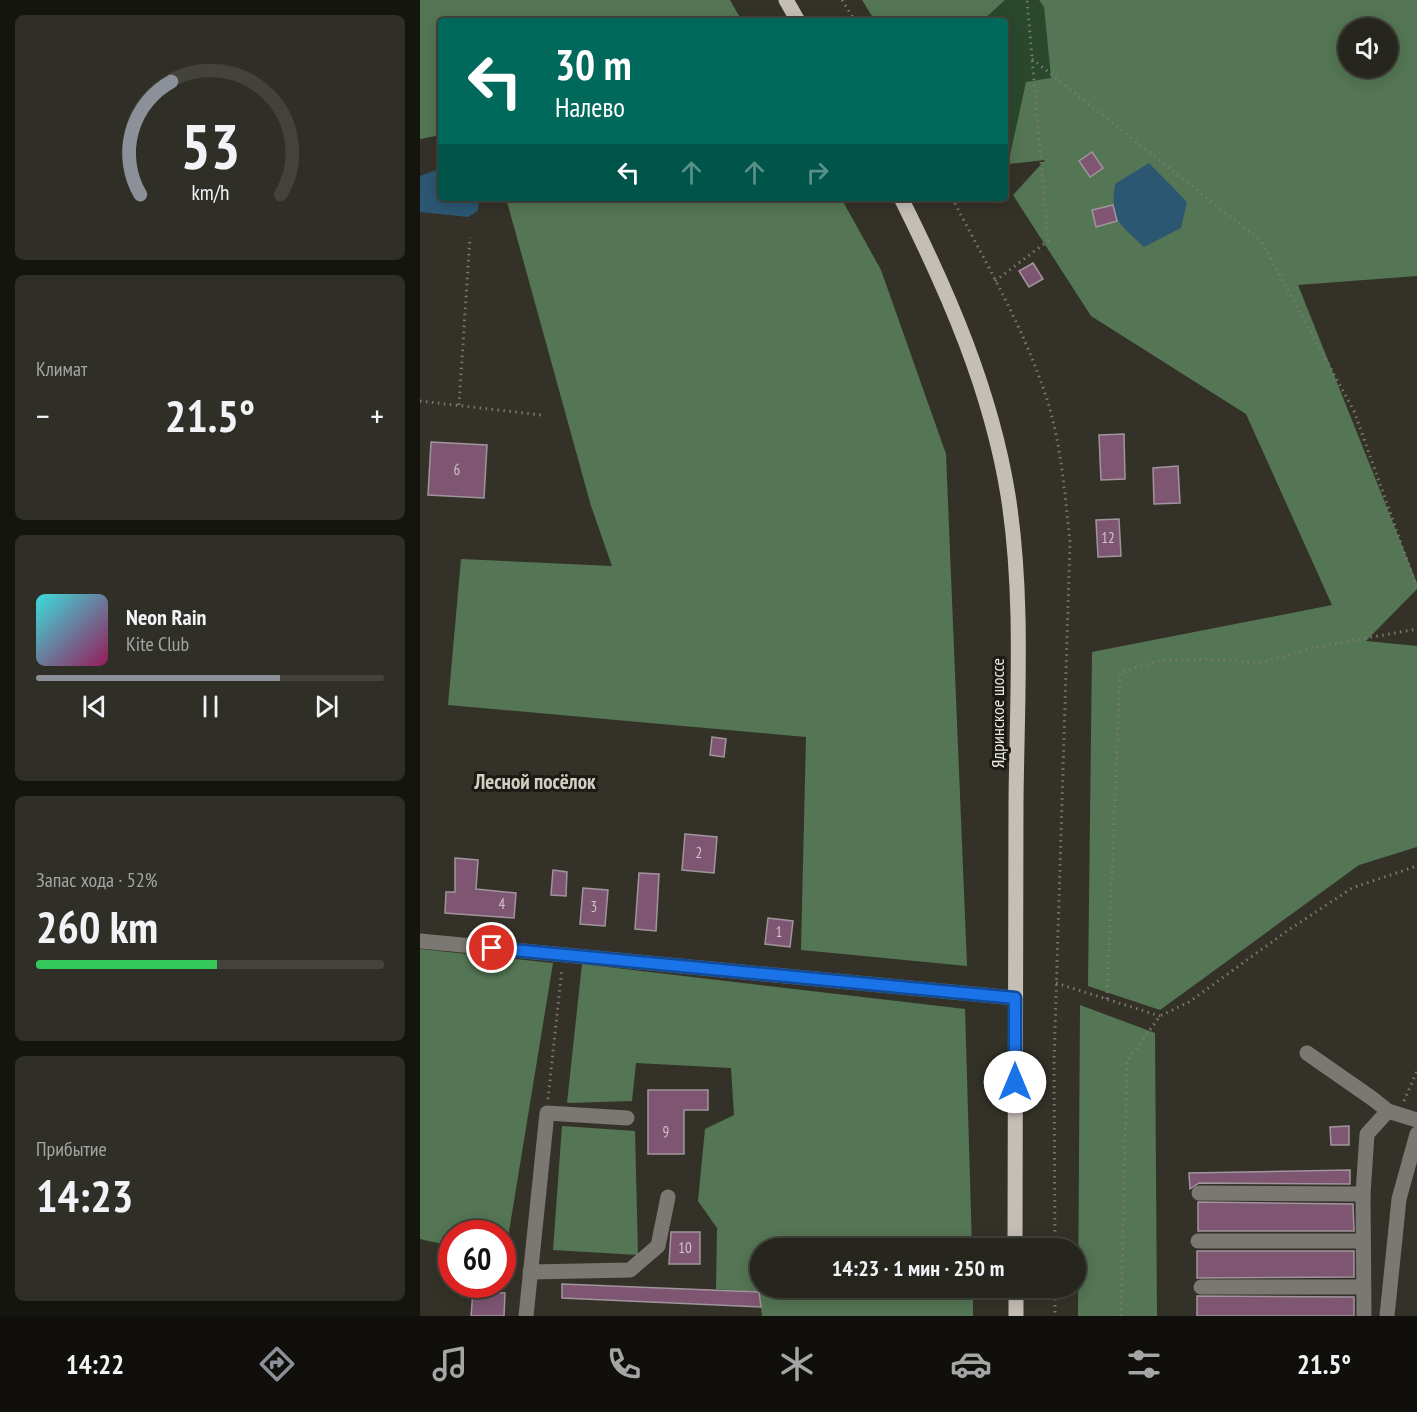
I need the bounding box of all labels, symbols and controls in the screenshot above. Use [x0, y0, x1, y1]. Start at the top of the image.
map controls [1338, 18, 1398, 78]
button: sound [1338, 18, 1398, 78]
text: 30 m [555, 37, 632, 92]
icon: left [456, 42, 534, 120]
text: Налево [555, 90, 625, 124]
text: 53 [180, 105, 240, 186]
icon: left [612, 156, 645, 189]
icon: ahead [675, 156, 708, 189]
icon: ahead [738, 156, 771, 189]
icon: right [801, 156, 834, 189]
text: km/h [191, 178, 229, 206]
text: Климат [36, 356, 87, 382]
text: 21.5° [165, 386, 255, 444]
text: − [36, 394, 50, 437]
text: + [370, 394, 384, 437]
house number: 6 [454, 460, 461, 479]
house number: 12 [1101, 528, 1115, 547]
text: Neon Rain [126, 603, 206, 631]
text: Kite Club [126, 631, 189, 657]
street label: Ядринское шоссе [986, 658, 1009, 768]
icon: previous [78, 690, 111, 723]
icon: pause [194, 690, 227, 723]
icon: next [310, 690, 343, 723]
district label: Лесной посёлок [473, 768, 596, 795]
house number: 2 [696, 843, 702, 862]
text: Запас хода · 52% [36, 867, 157, 893]
house number: 4 [499, 894, 506, 913]
text: 260 km [36, 897, 158, 955]
house number: 3 [591, 897, 597, 916]
pin [466, 922, 517, 973]
house number: 1 [776, 922, 782, 941]
icon: arrive [475, 931, 508, 964]
position arrow [983, 1050, 1047, 1114]
house number: 9 [663, 1122, 669, 1141]
text: Прибытие [36, 1136, 107, 1162]
text: 14:23 [36, 1166, 133, 1224]
speed limit sign: 60 [438, 1220, 516, 1298]
house number: 10 [678, 1238, 692, 1257]
text: 14:23 · 1 мин · 250 m [832, 1254, 1004, 1282]
icon: directions [256, 1343, 298, 1385]
icon: music [429, 1343, 471, 1385]
icon: phone [603, 1343, 645, 1385]
icon: climate [776, 1343, 818, 1385]
icon: car [950, 1343, 992, 1385]
icon: filters [1123, 1343, 1165, 1385]
text: 14:22 [66, 1347, 124, 1381]
text: 21.5° [1297, 1347, 1351, 1381]

